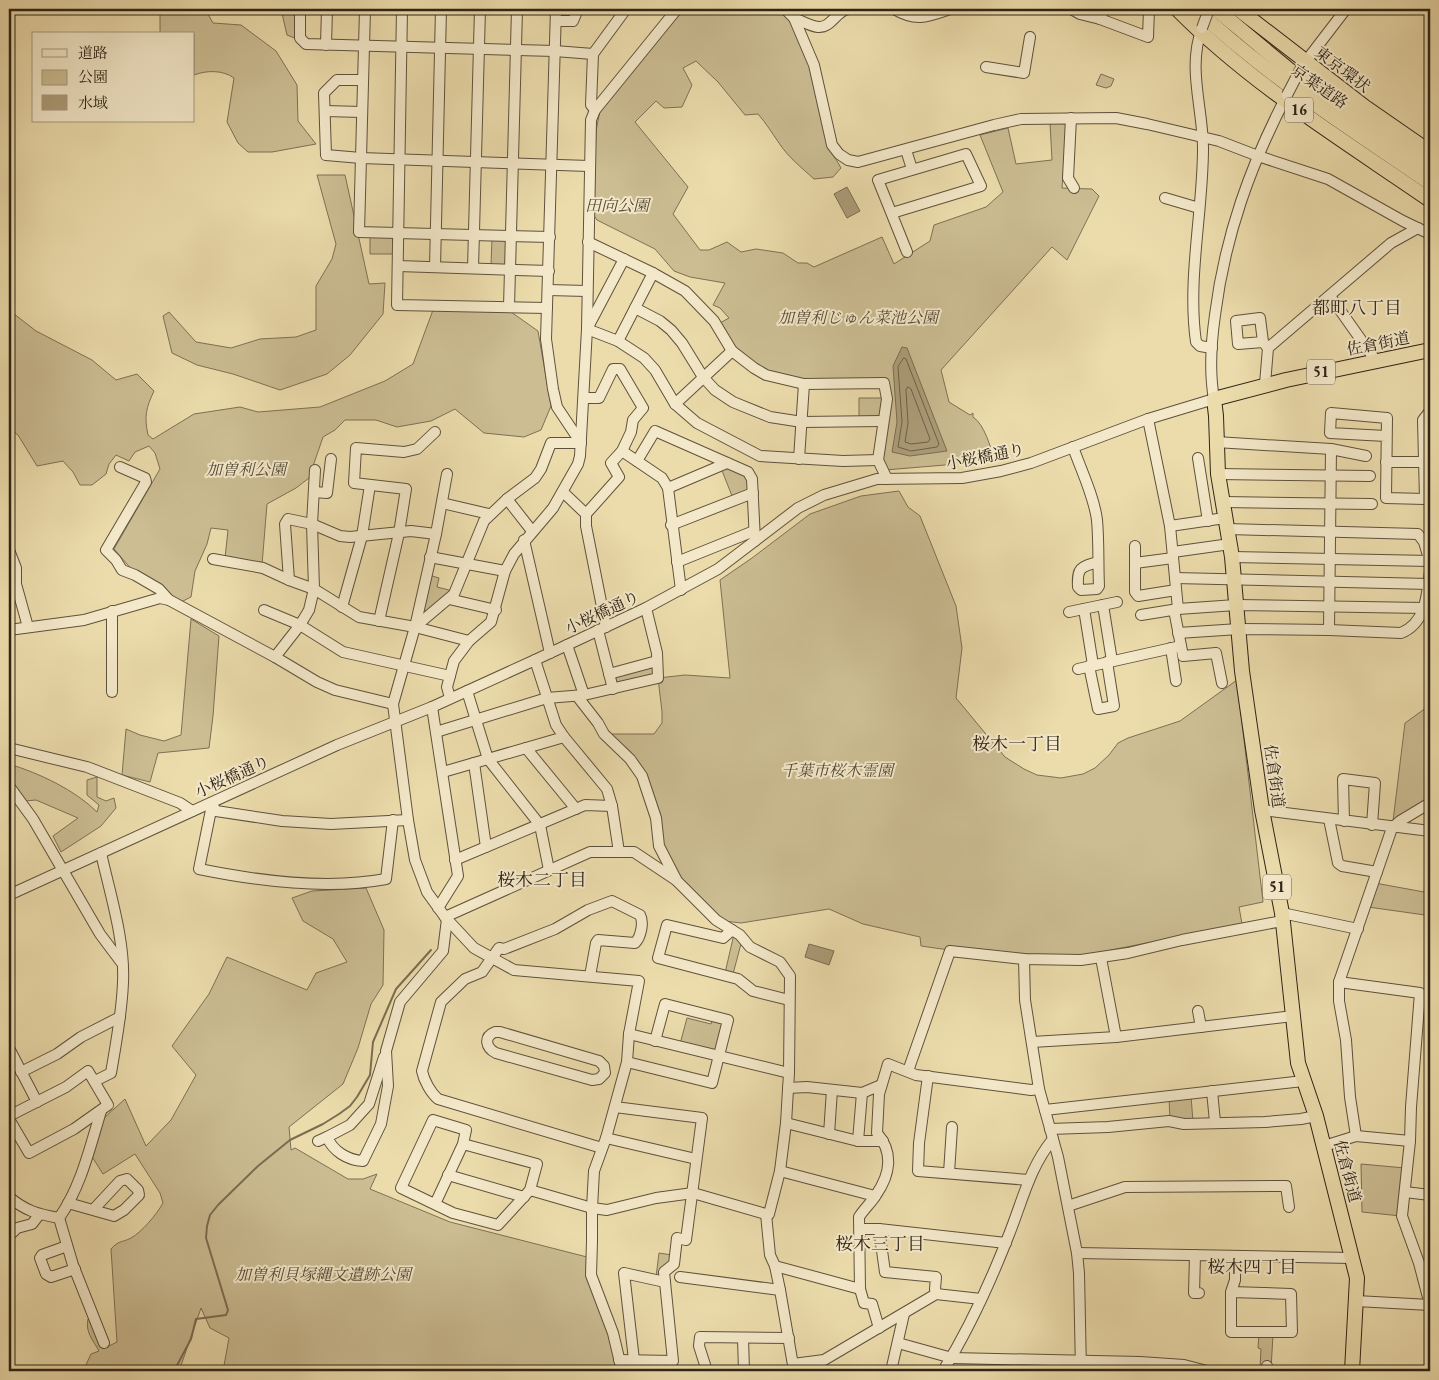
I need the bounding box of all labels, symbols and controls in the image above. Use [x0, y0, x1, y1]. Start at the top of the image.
legend [32, 32, 195, 122]
street label: 東京環状 [1311, 42, 1375, 97]
text: 道路 [78, 43, 108, 62]
street label: 京葉道路 [1287, 59, 1352, 113]
text: 公園 [78, 67, 108, 86]
text: 水域 [78, 93, 108, 112]
road number: 16 [1285, 98, 1313, 122]
park label: 田向公園 [585, 195, 652, 216]
district label: 都町八丁目 [1312, 296, 1402, 319]
park label: 加曽利じゅん菜池公園 [778, 307, 941, 328]
street label: 佐倉街道 [1345, 327, 1412, 360]
road number: 51 [1307, 360, 1335, 384]
street label: 小桜橋通り [944, 439, 1026, 474]
park label: 加曽利公園 [206, 459, 289, 480]
street label: 小桜橋通り [562, 586, 643, 639]
district label: 桜木一丁目 [972, 732, 1062, 755]
street label: 佐倉街道 [1260, 743, 1289, 809]
street label: 小桜橋通り [191, 751, 273, 802]
park label: 千葉市桜木霊園 [781, 760, 896, 781]
district label: 桜木二丁目 [497, 868, 587, 891]
road number: 51 [1263, 874, 1291, 900]
street label: 佐倉街道 [1329, 1137, 1366, 1205]
district label: 桜木三丁目 [835, 1232, 925, 1255]
district label: 桜木四丁目 [1207, 1255, 1297, 1278]
park label: 加曽利貝塚縄文遺跡公園 [235, 1264, 414, 1285]

